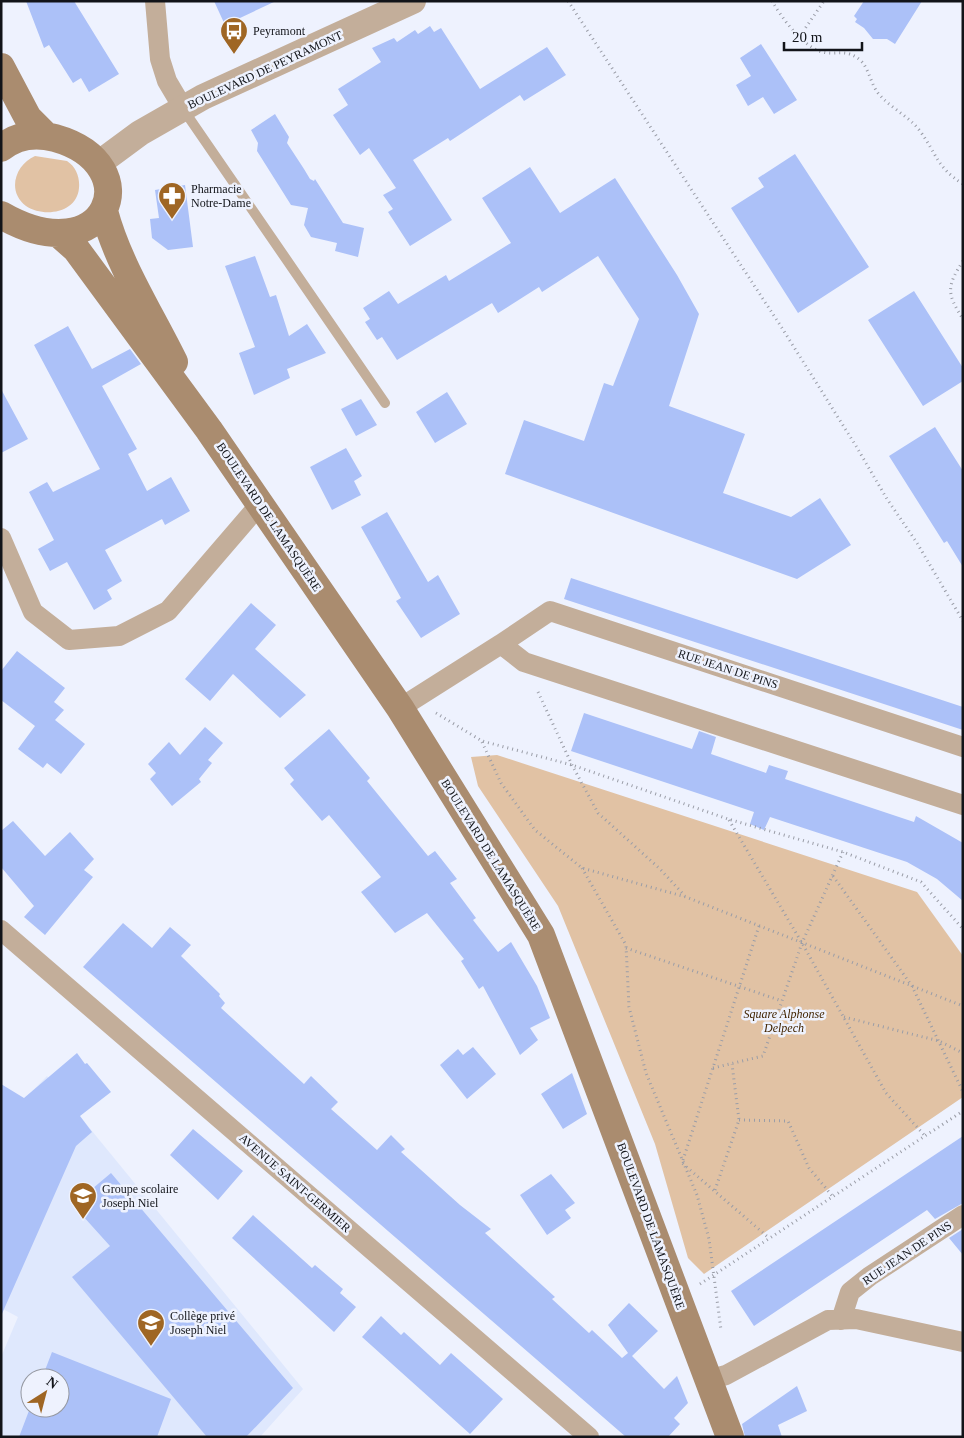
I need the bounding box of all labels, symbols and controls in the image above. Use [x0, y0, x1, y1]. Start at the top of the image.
bus stop icon: Peyramont [219, 16, 249, 55]
scale bar [784, 20, 862, 52]
place label: Peyramont [253, 24, 306, 38]
street label: BOULEVARD DE PEYRAMONT [185, 28, 345, 112]
text: 20 m [792, 29, 823, 45]
pharmacy icon: Pharmacie Notre-Dame [157, 181, 187, 220]
place label: Pharmacie Notre-Dame [191, 182, 251, 210]
street label: BOULEVARD DE LAMASQUÈRE [214, 440, 324, 594]
street label: RUE JEAN DE PINS [676, 646, 780, 692]
street label: BOULEVARD DE LAMASQUÈRE [438, 776, 544, 934]
park label: Square Alphonse Delpech [744, 1007, 825, 1035]
street label: AVENUE SAINT-GERMIER [236, 1131, 354, 1235]
street label: BOULEVARD DE LAMASQUÈRE [614, 1141, 688, 1311]
school or university icon: Groupe scolaire Joseph Niel [68, 1181, 98, 1220]
place label: Groupe scolaire Joseph Niel [102, 1182, 178, 1210]
street label: RUE JEAN DE PINS [860, 1218, 954, 1288]
school or university icon: Collège privé Joseph Niel [136, 1308, 166, 1347]
place label: Collège privé Joseph Niel [170, 1309, 235, 1337]
north arrow [20, 1368, 70, 1418]
text: N [44, 1374, 61, 1392]

